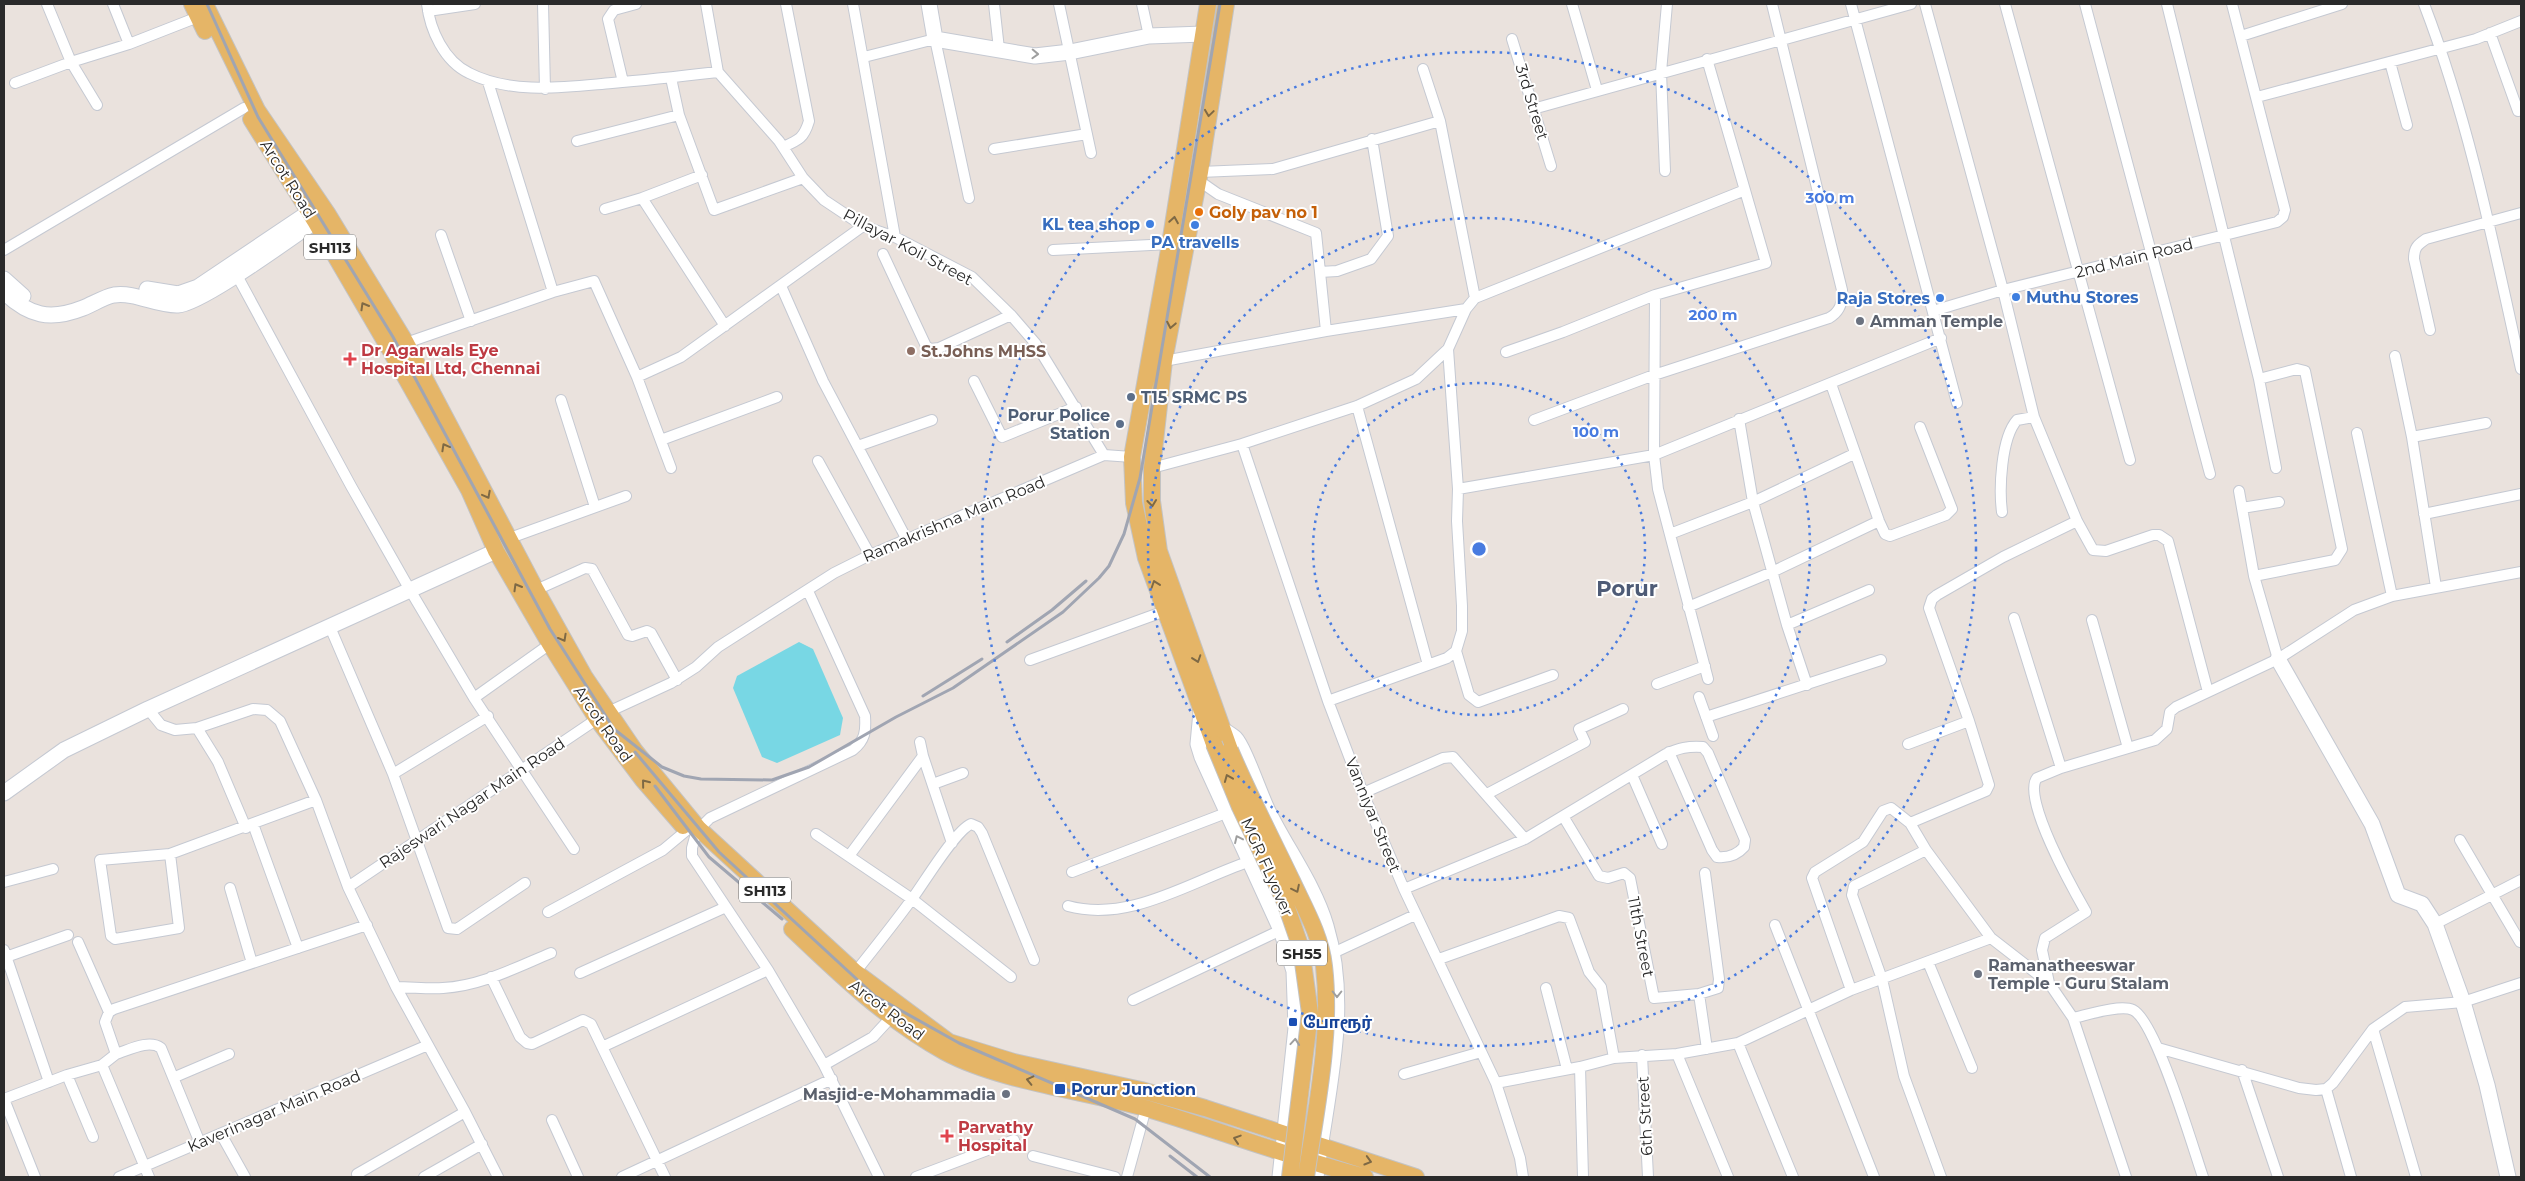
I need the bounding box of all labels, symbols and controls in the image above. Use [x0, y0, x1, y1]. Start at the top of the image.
one-way arrow [1031, 49, 1039, 60]
street label: 3rd Street [1511, 62, 1553, 143]
one-way arrow [1204, 110, 1215, 118]
street label: Arcot Road [256, 136, 320, 222]
text: 300 m [1804, 188, 1855, 207]
place label: Goly pav no 1 [1209, 203, 1318, 222]
street label: Pillayar Koil Street [840, 205, 977, 289]
marker: Goly pav no 1 [1193, 206, 1205, 218]
place label: KL tea shop [1042, 215, 1140, 234]
one-way arrow [1168, 215, 1179, 223]
marker: KL tea shop [1144, 218, 1156, 230]
marker: PA travells [1189, 219, 1201, 231]
place label: PA travells [1151, 233, 1240, 252]
road number: SH113 [304, 234, 356, 260]
street label: 2nd Main Road [2073, 234, 2195, 282]
place label: Muthu Stores [2026, 288, 2139, 307]
place label: Raja Stores [1836, 289, 1931, 308]
marker: Muthu Stores [2010, 291, 2022, 303]
marker: Raja Stores [1934, 292, 1946, 304]
one-way arrow [361, 303, 371, 312]
text: 200 m [1688, 305, 1738, 324]
place label: Amman Temple [1869, 312, 2003, 331]
marker: Amman Temple [1854, 315, 1866, 327]
one-way arrow [1166, 320, 1176, 329]
place label: Dr Agarwals Eye Hospital Ltd, Chennai [361, 341, 540, 378]
place label: St.Johns MHSS [921, 342, 1046, 361]
marker: St.Johns MHSS [905, 345, 917, 357]
marker: Dr Agarwals Eye Hospital Ltd, Chennai [343, 352, 357, 366]
place label: T15 SRMC PS [1141, 388, 1247, 407]
marker: T15 SRMC PS [1125, 391, 1137, 403]
place label: Porur Police Station [1008, 406, 1110, 443]
marker: Porur Police Station [1114, 418, 1126, 430]
text: 100 m [1573, 422, 1619, 441]
one-way arrow [441, 444, 451, 453]
street label: Ramakrishna Main Road [860, 472, 1048, 566]
one-way arrow [480, 489, 490, 498]
one-way arrow [1147, 500, 1158, 508]
centre of rings [1470, 540, 1488, 558]
district label: Porur [1596, 576, 1658, 601]
one-way arrow [1151, 580, 1161, 588]
one-way arrow [514, 584, 524, 593]
one-way arrow [556, 633, 566, 642]
one-way arrow [1191, 654, 1201, 663]
street label: Arcot Road [570, 682, 636, 766]
street label: Rajeswari Nagar Main Road [376, 734, 568, 872]
street label: Vanniyar Street [1341, 755, 1405, 876]
one-way arrow [1224, 774, 1234, 783]
one-way arrow [643, 780, 651, 789]
street label: MGR FLyover [1237, 815, 1297, 919]
one-way arrow [1233, 835, 1244, 844]
road number: SH113 [739, 878, 791, 902]
one-way arrow [1289, 884, 1300, 893]
street label: 11th Street [1624, 895, 1658, 979]
road number: SH55 [1277, 940, 1327, 966]
place label: Ramanatheeswar Temple - Guru Stalam [1988, 956, 2169, 993]
marker: Ramanatheeswar Temple - Guru Stalam [1972, 968, 1984, 980]
street label: Arcot Road [846, 976, 928, 1044]
one-way arrow [1332, 990, 1342, 998]
place label: போரூர் [1303, 1013, 1372, 1033]
marker: போரூர் [1287, 1016, 1299, 1028]
one-way arrow [1289, 1038, 1300, 1046]
street label: Kaverinagar Main Road [185, 1066, 363, 1156]
one-way arrow [1025, 1075, 1034, 1086]
street label: 6th Street [1633, 1075, 1657, 1156]
place label: Porur Junction [1071, 1080, 1196, 1099]
marker: Porur Junction [1053, 1082, 1067, 1096]
place label: Masjid-e-Mohammadia [803, 1085, 996, 1104]
marker: Masjid-e-Mohammadia [1000, 1088, 1012, 1100]
place label: Parvathy Hospital [958, 1118, 1033, 1155]
marker: Parvathy Hospital [940, 1129, 954, 1143]
one-way arrow [1233, 1134, 1241, 1144]
one-way arrow [1364, 1156, 1372, 1166]

